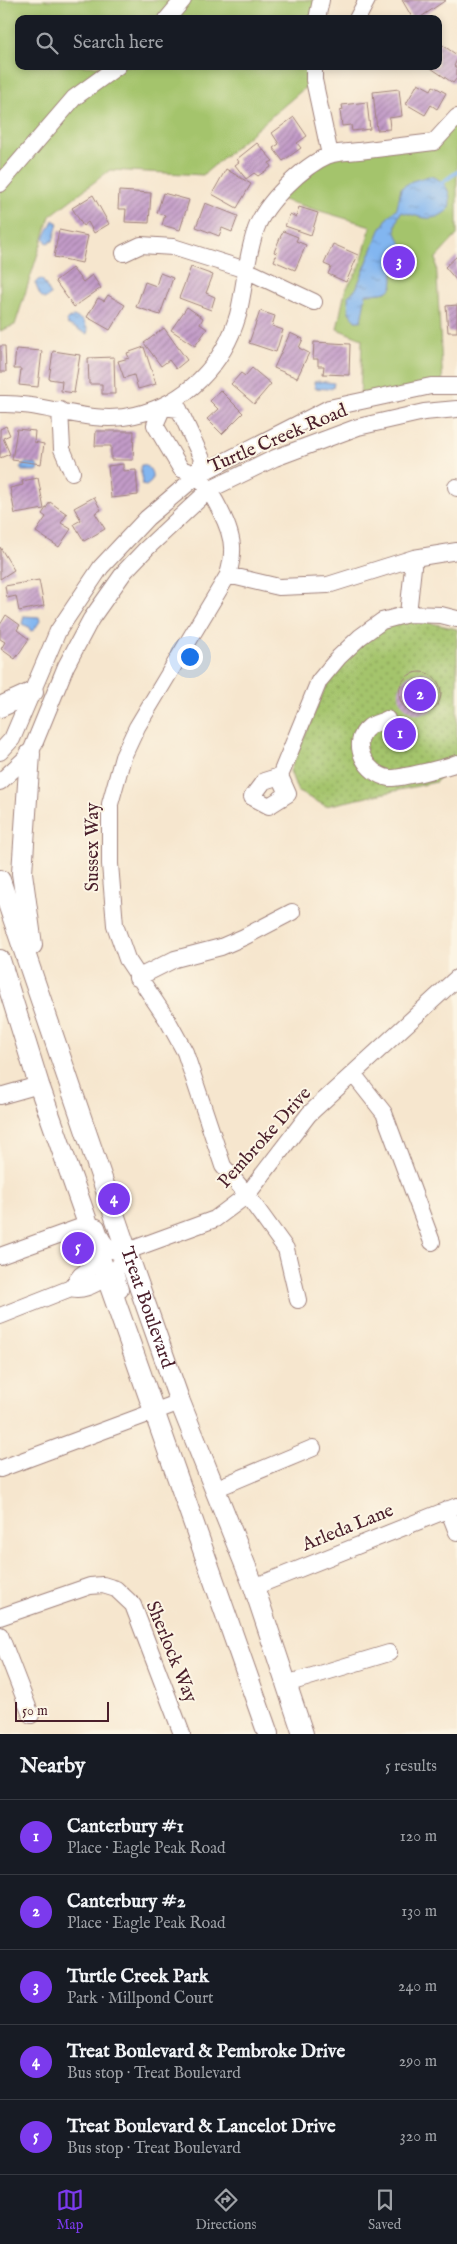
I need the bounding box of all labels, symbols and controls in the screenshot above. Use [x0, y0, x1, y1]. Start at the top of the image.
search box [15, 15, 442, 70]
icon: search [33, 29, 61, 57]
text: Search here [73, 31, 164, 55]
pin: 3 [383, 243, 415, 281]
street label: Turtle Creek Road [205, 399, 352, 479]
your location [177, 644, 203, 670]
pin: 2 [404, 676, 436, 714]
pin: 1 [384, 715, 416, 753]
street label: Sussex Way [81, 802, 105, 892]
street label: Pembroke Drive [213, 1082, 317, 1194]
pin: 4 [98, 1180, 130, 1218]
pin: 5 [62, 1229, 94, 1267]
street label: Treat Boulevard [114, 1244, 179, 1372]
street label: Arleda Lane [298, 1499, 398, 1558]
street label: Sherlock Way [140, 1598, 203, 1707]
scale bar [15, 1699, 109, 1722]
text: 50 m [22, 1702, 48, 1720]
text: Nearby [20, 1753, 85, 1780]
text: 5 results [385, 1757, 437, 1777]
text: Canterbury #1 [67, 1815, 184, 1839]
text: 1 [33, 1827, 39, 1847]
text: 120 m [400, 1827, 437, 1847]
text: Place · Eagle Peak Road [67, 1839, 226, 1859]
text: Canterbury #2 [67, 1890, 186, 1914]
text: 2 [32, 1902, 40, 1922]
text: 130 m [401, 1902, 437, 1922]
text: Place · Eagle Peak Road [67, 1914, 226, 1934]
text: Turtle Creek Park [67, 1965, 209, 1989]
text: 3 [33, 1977, 39, 1997]
text: 240 m [398, 1977, 437, 1997]
text: Park · Millpond Court [67, 1989, 214, 2009]
text: Treat Boulevard & Pembroke Drive [67, 2040, 345, 2064]
text: 4 [32, 2052, 40, 2072]
text: 290 m [399, 2052, 437, 2072]
text: Bus stop · Treat Boulevard [67, 2064, 241, 2084]
text: Treat Boulevard & Lancelot Drive [67, 2115, 336, 2139]
text: 5 [33, 2127, 39, 2147]
text: 320 m [400, 2127, 437, 2147]
text: Bus stop · Treat Boulevard [67, 2139, 241, 2159]
tab: Map [56, 2186, 84, 2234]
tab: Directions [195, 2186, 256, 2234]
tab: Saved [368, 2186, 401, 2234]

